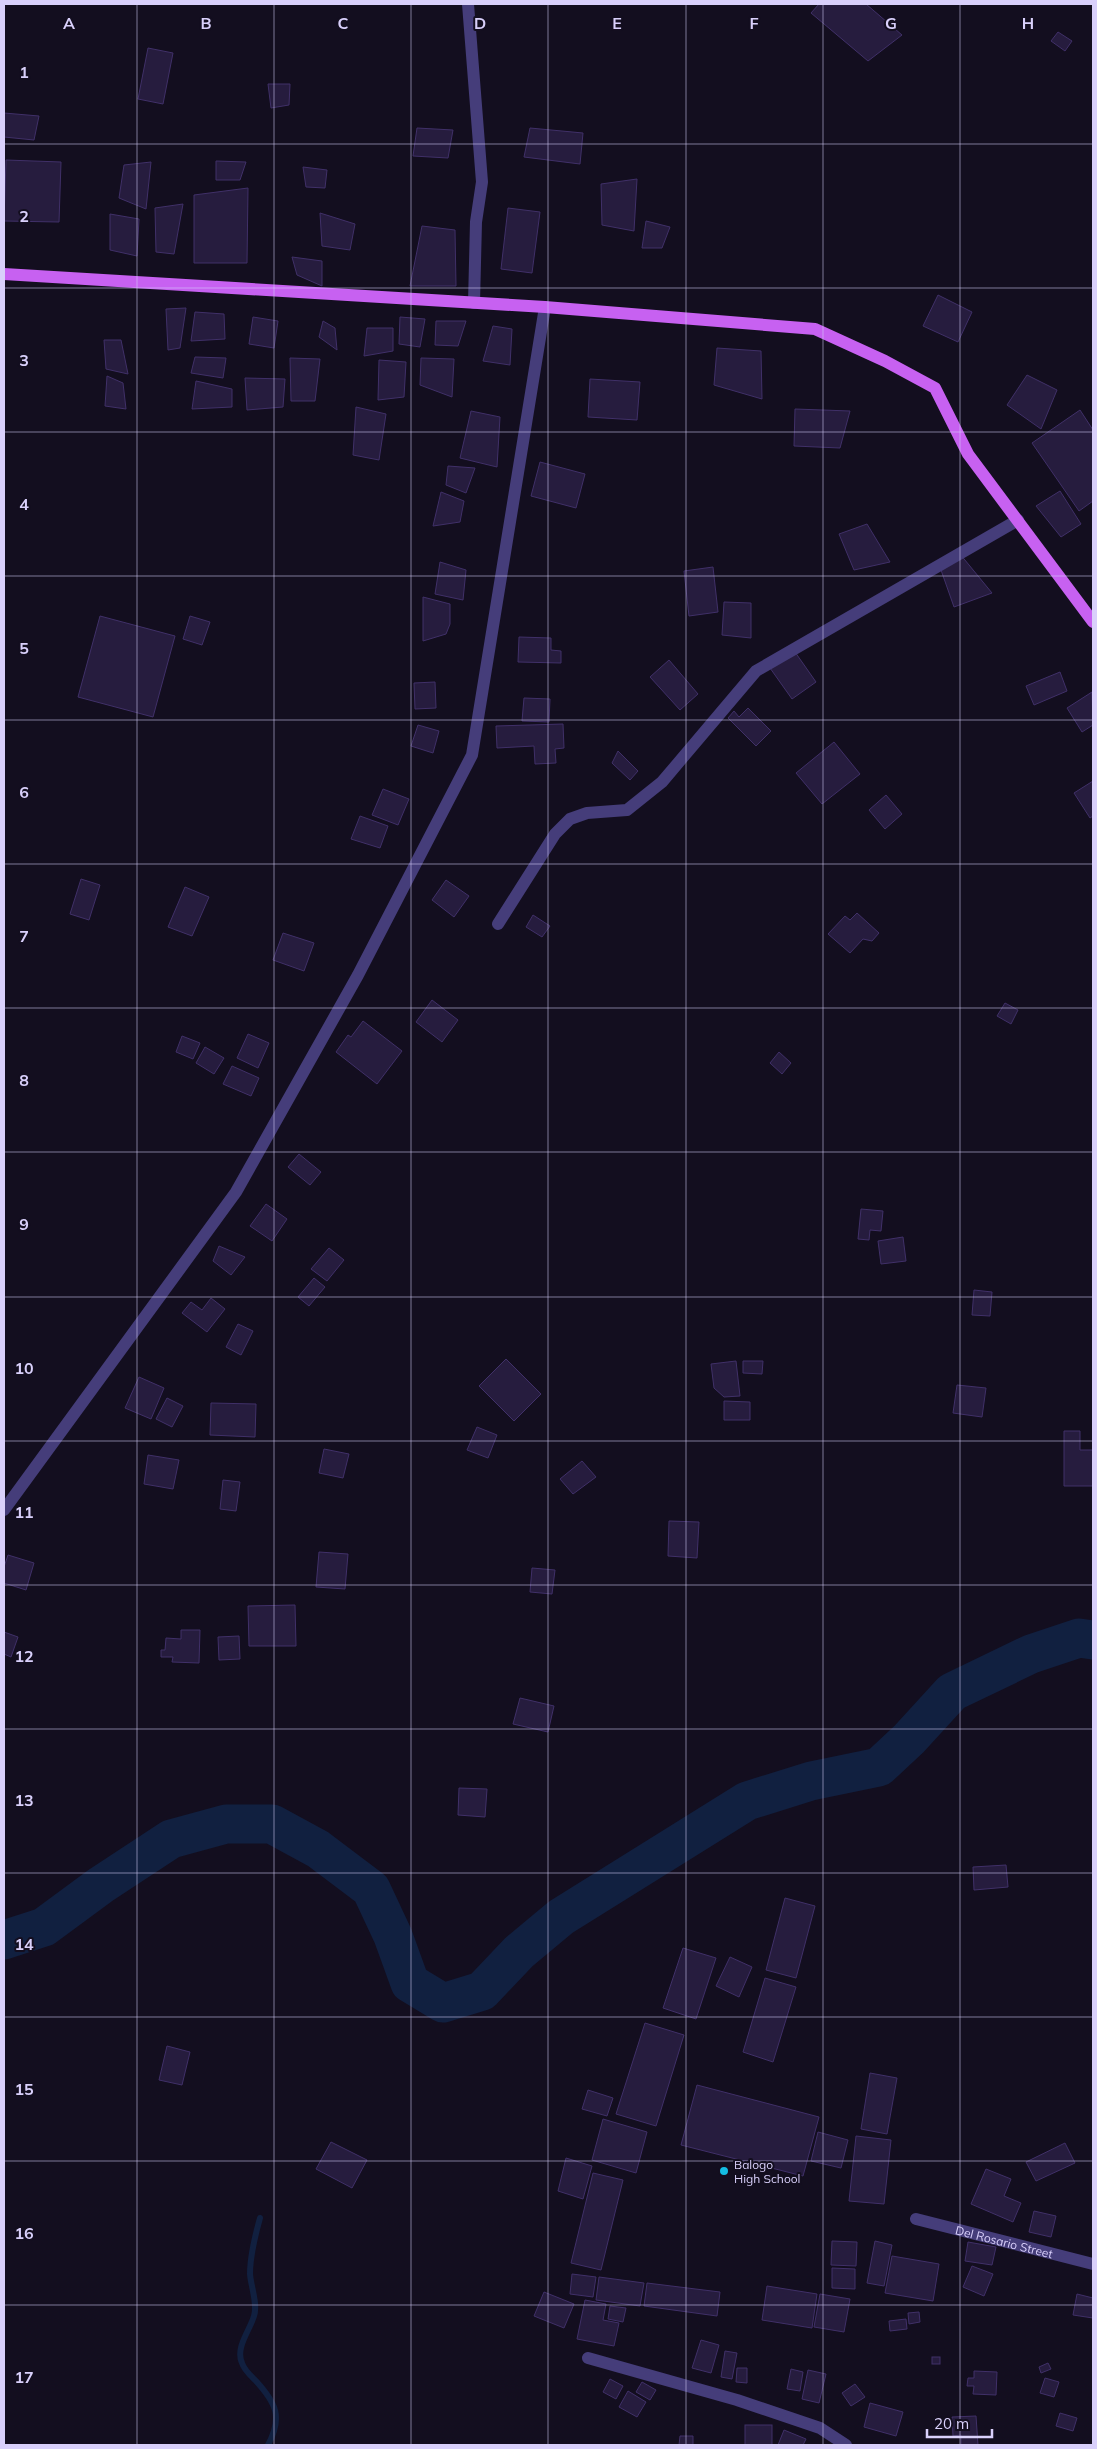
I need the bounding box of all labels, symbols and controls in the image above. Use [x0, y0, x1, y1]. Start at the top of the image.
text: A [63, 13, 75, 33]
text: B [200, 13, 212, 33]
text: C [338, 13, 349, 33]
text: D [474, 13, 486, 33]
text: E [612, 13, 622, 33]
text: F [749, 13, 759, 33]
text: G [885, 13, 897, 33]
text: H [1022, 13, 1034, 33]
text: 1 [19, 62, 29, 82]
text: 2 [19, 206, 29, 226]
text: 3 [19, 350, 29, 370]
text: 4 [19, 494, 29, 514]
text: 5 [19, 638, 29, 658]
text: 6 [19, 782, 29, 802]
text: 7 [19, 926, 29, 946]
text: 8 [19, 1070, 29, 1090]
text: 9 [19, 1214, 29, 1234]
text: 10 [14, 1358, 34, 1378]
text: 11 [14, 1502, 34, 1522]
text: 12 [14, 1646, 34, 1666]
text: 13 [14, 1790, 34, 1810]
text: 14 [14, 1934, 34, 1954]
text: 15 [14, 2079, 34, 2099]
place label: Balogo High School [734, 2157, 800, 2186]
marker: Balogo High School [718, 2165, 730, 2177]
street label: Del Rosario Street [954, 2222, 1055, 2261]
text: 16 [14, 2223, 34, 2243]
text: 17 [14, 2367, 34, 2387]
scale bar [927, 2406, 992, 2438]
text: 20 m [934, 2414, 969, 2433]

